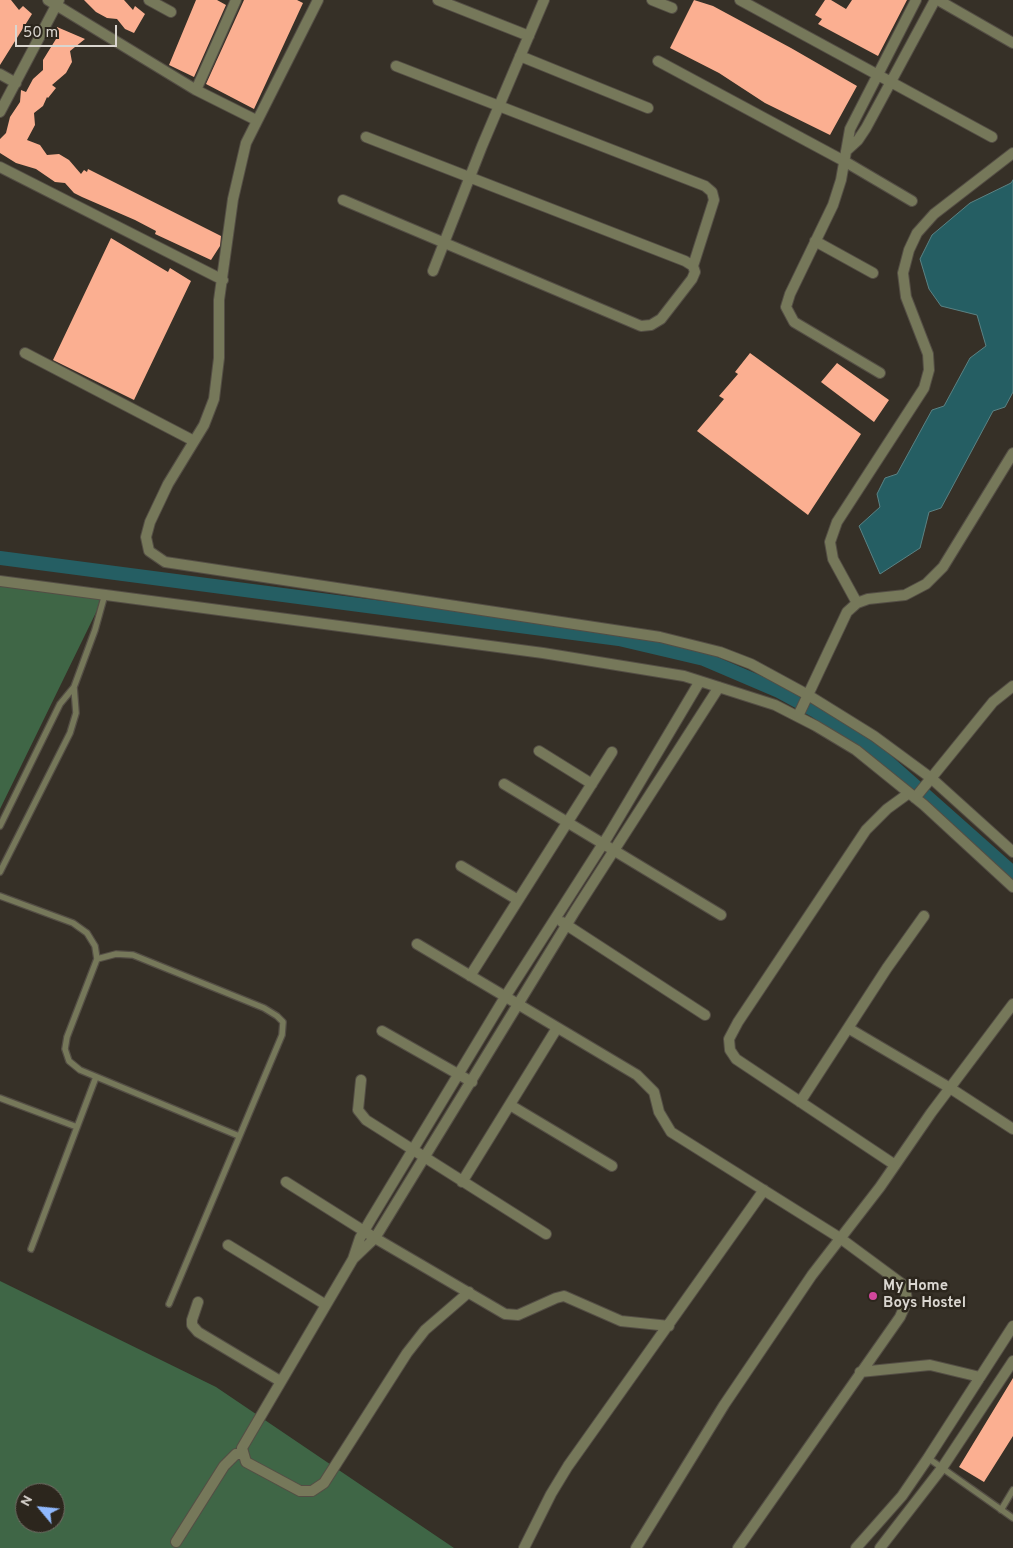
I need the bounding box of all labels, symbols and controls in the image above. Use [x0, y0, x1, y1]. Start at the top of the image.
scale bar [18, 15, 120, 47]
text: 50 m [23, 24, 58, 43]
place label: My Home Boys Hostel [883, 1278, 966, 1313]
marker: My Home Boys Hostel [867, 1290, 879, 1302]
north arrow [15, 1483, 65, 1533]
text: N [17, 1493, 37, 1510]

